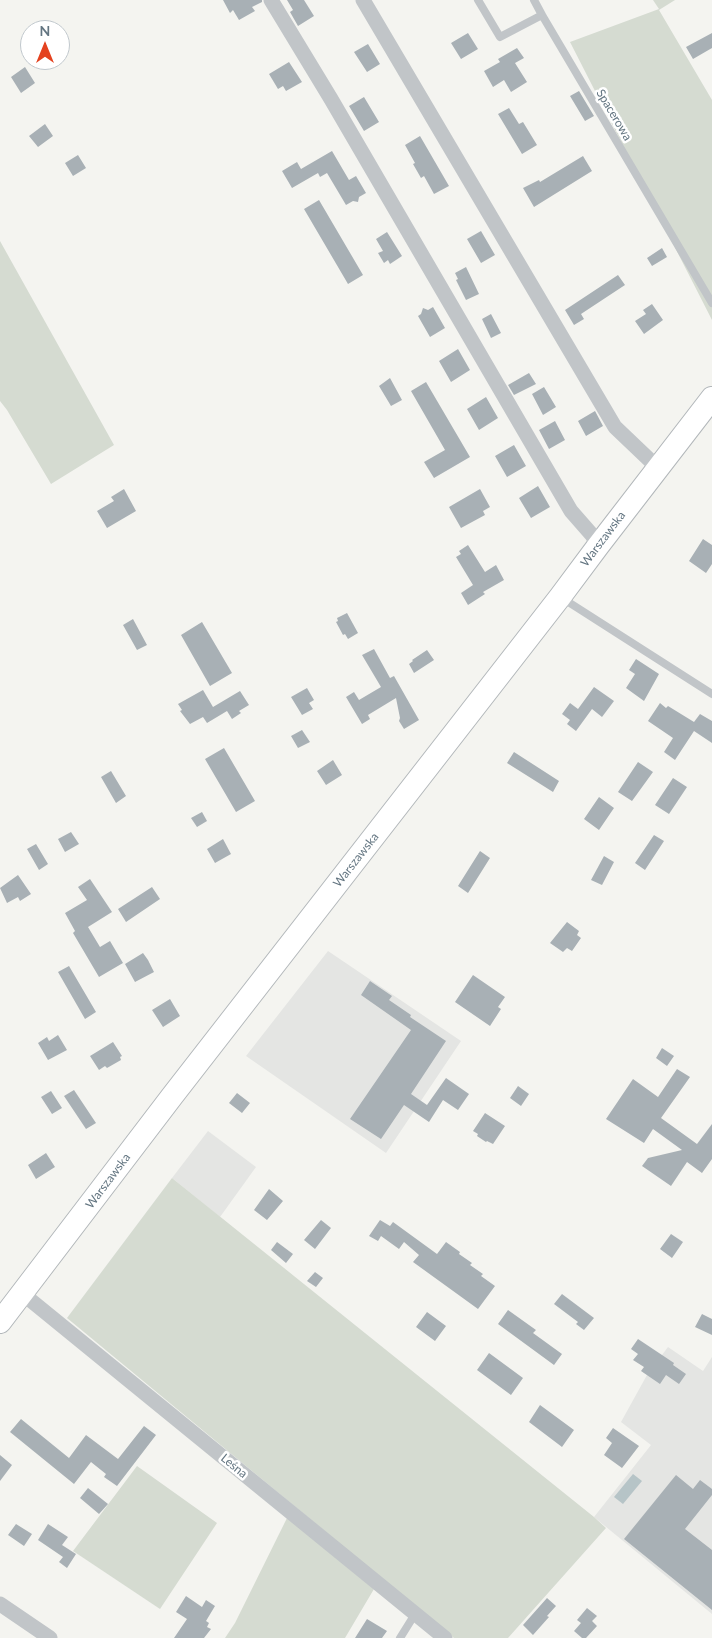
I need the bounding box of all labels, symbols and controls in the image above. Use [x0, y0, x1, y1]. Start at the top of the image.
north arrow [20, 20, 70, 70]
text: N [40, 22, 50, 39]
street label: Spacerowa [593, 87, 635, 143]
street label: Warszawska [578, 509, 628, 569]
street label: Warszawska [330, 830, 382, 890]
street label: Warszawska [83, 1151, 133, 1211]
street label: Leśna [218, 1451, 250, 1481]

